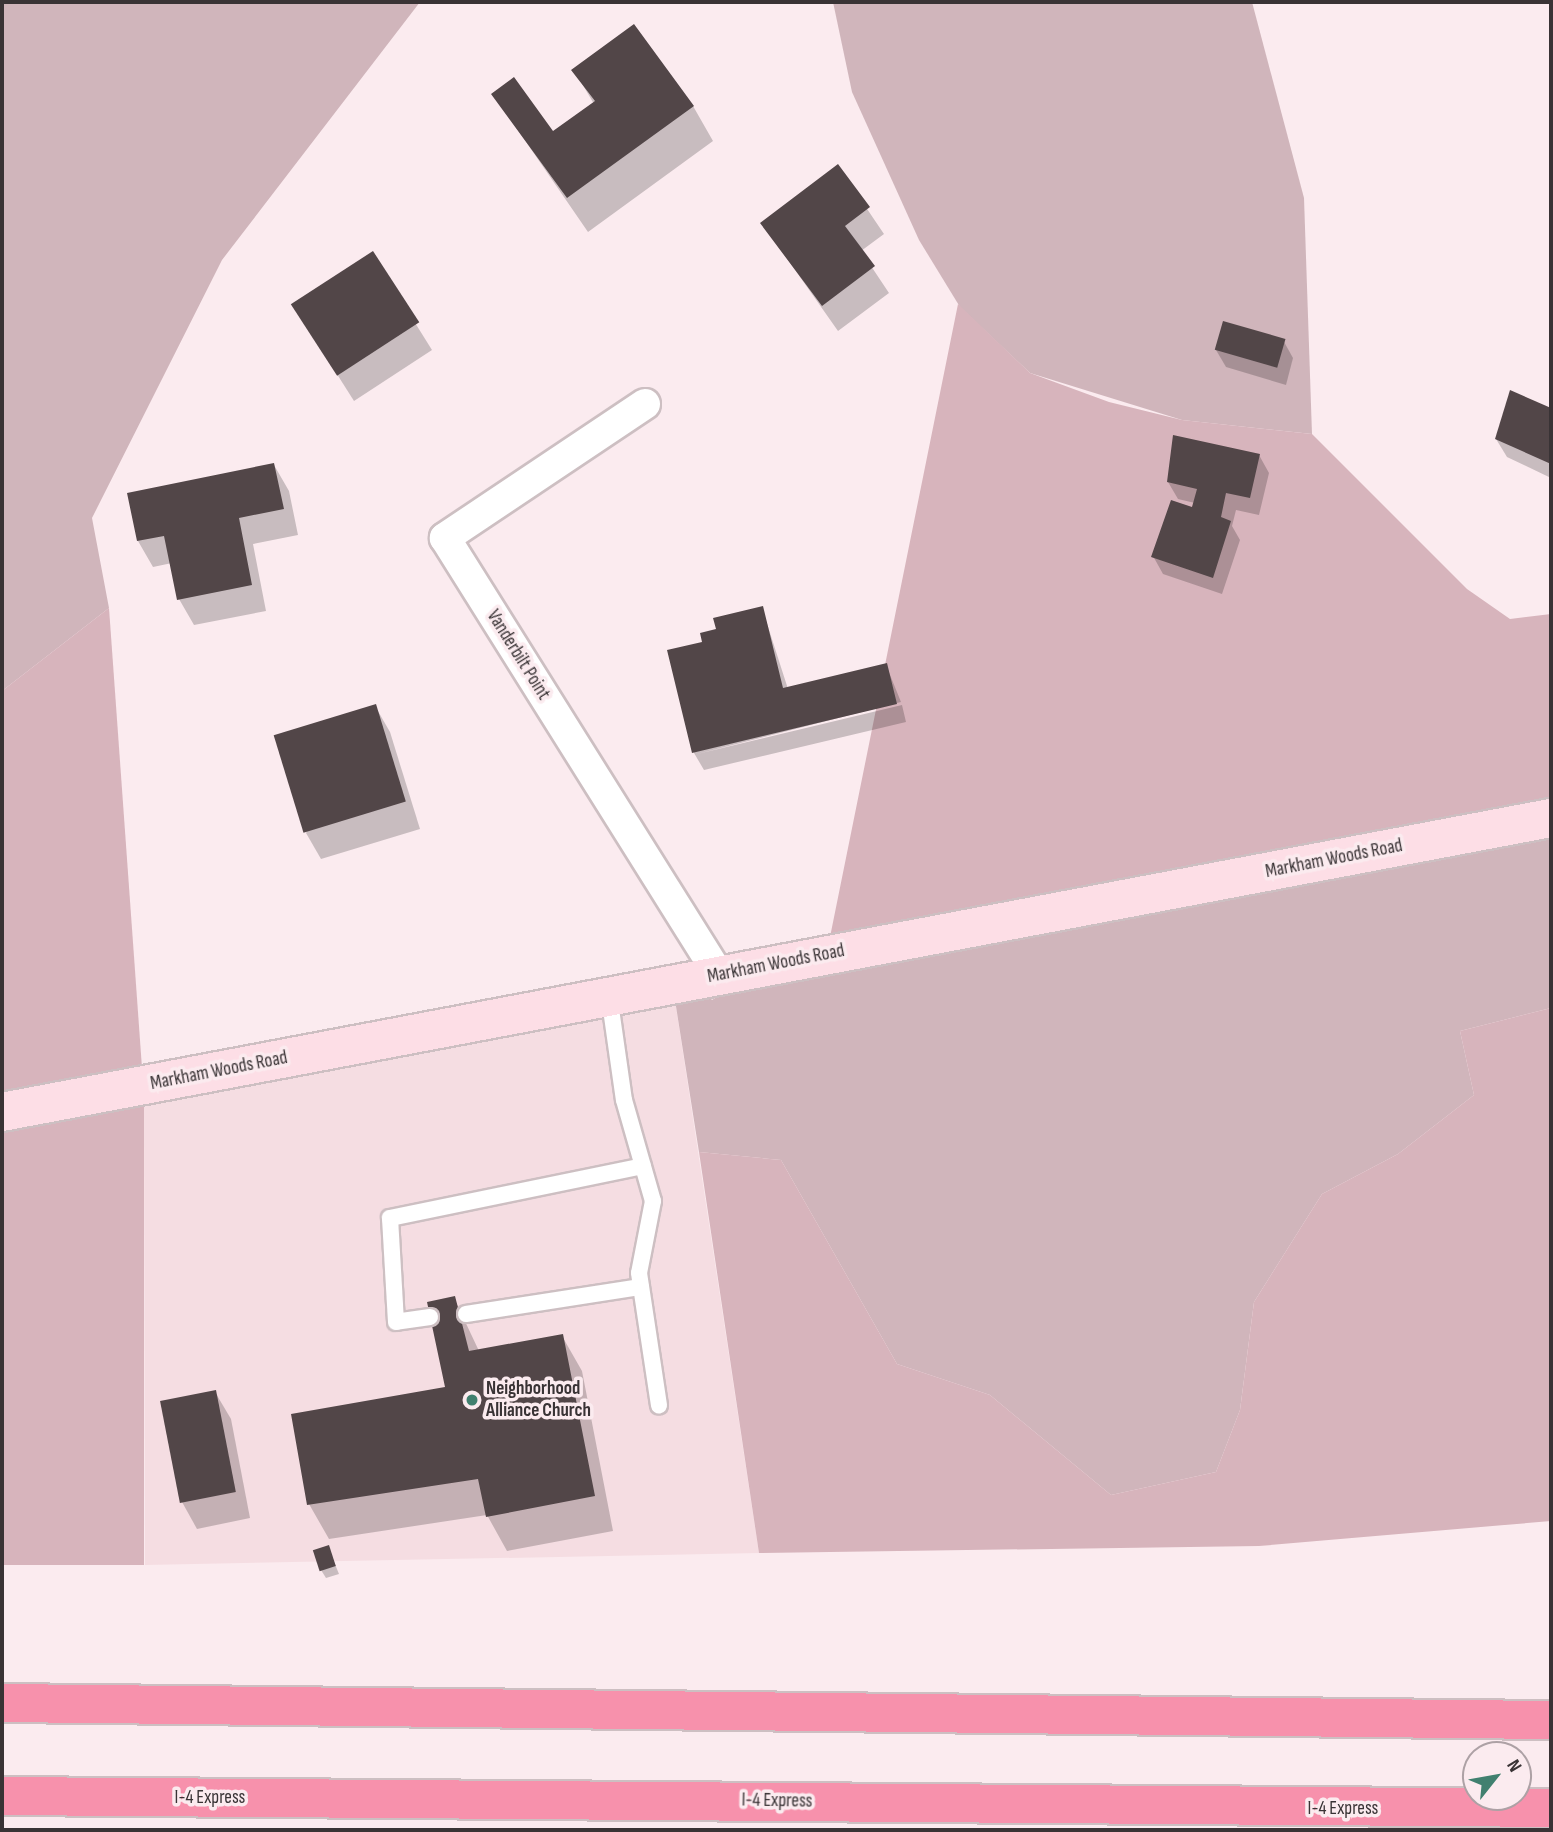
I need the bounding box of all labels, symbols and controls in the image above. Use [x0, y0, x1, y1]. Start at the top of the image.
street label: Vanderbilt Point [481, 606, 555, 704]
street label: Markham Woods Road [1263, 835, 1405, 883]
street label: Markham Woods Road [705, 940, 847, 988]
street label: Markham Woods Road [148, 1047, 290, 1095]
place label: Neighborhood Alliance Church [486, 1378, 591, 1422]
marker: Neighborhood Alliance Church [464, 1392, 480, 1408]
north arrow [1462, 1741, 1532, 1811]
text: N [1501, 1756, 1526, 1776]
street label: I-4 Express [175, 1787, 245, 1809]
street label: I-4 Express [741, 1789, 813, 1813]
street label: I-4 Express [1308, 1798, 1378, 1820]

